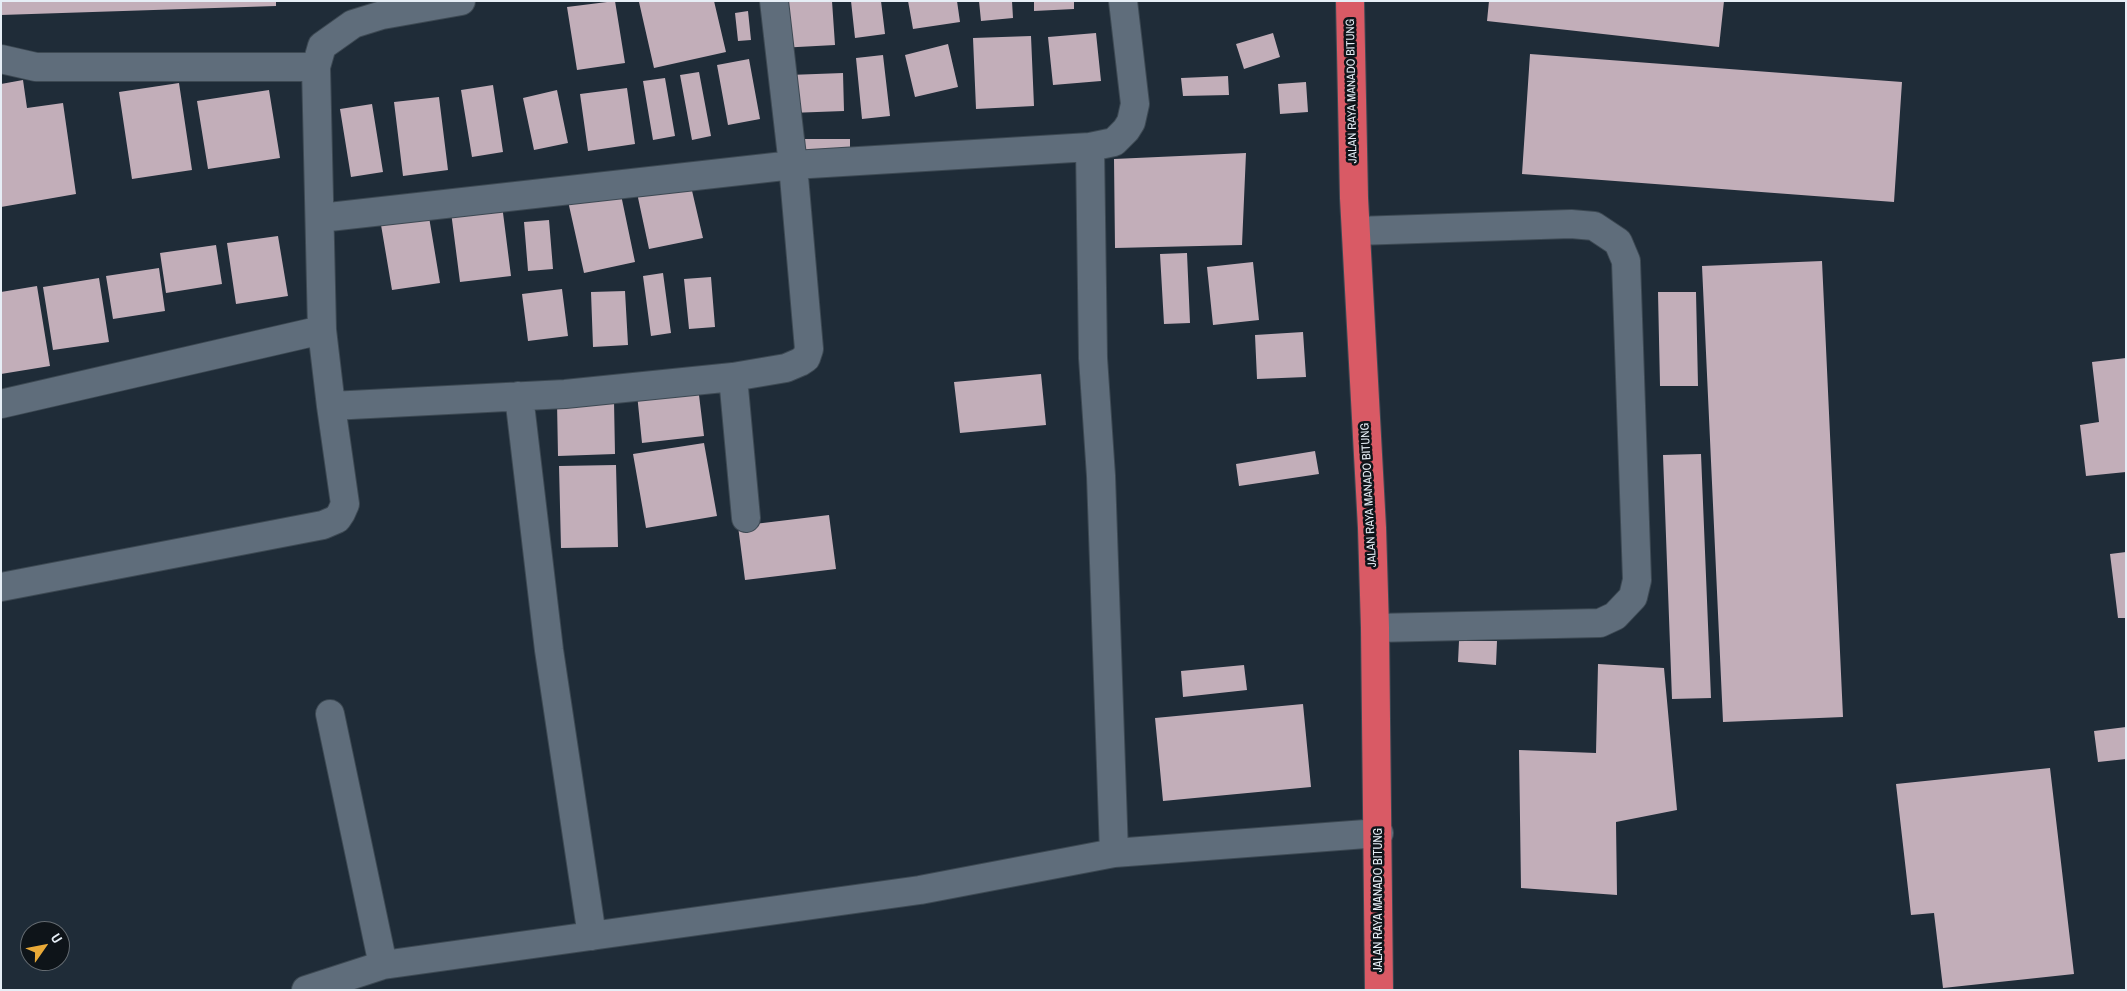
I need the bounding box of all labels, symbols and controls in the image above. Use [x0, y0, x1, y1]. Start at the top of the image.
street label: JALAN RAYA MANADO BITUNG [1344, 19, 1360, 163]
street label: JALAN RAYA MANADO BITUNG [1358, 422, 1380, 568]
street label: JALAN RAYA MANADO BITUNG [1372, 828, 1386, 972]
north arrow [20, 921, 70, 971]
text: U [47, 930, 67, 947]

